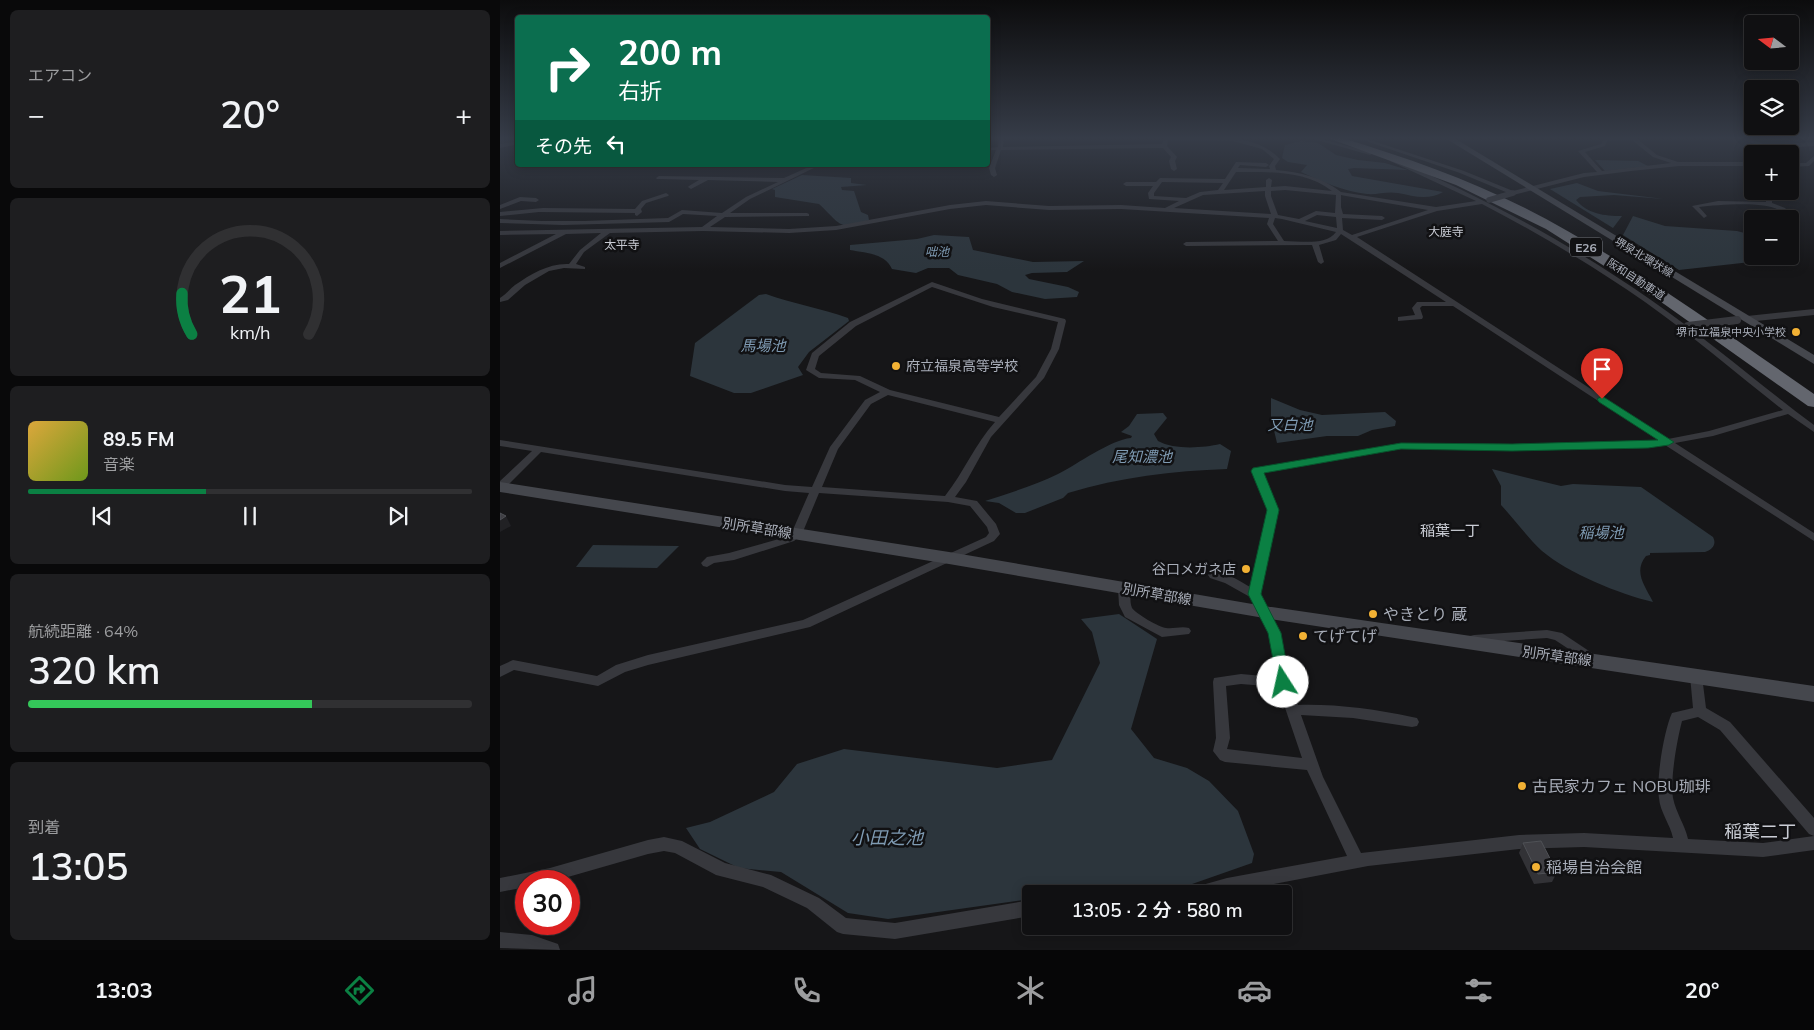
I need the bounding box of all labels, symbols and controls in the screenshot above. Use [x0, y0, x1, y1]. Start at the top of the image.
north arrow [1744, 15, 1799, 70]
map controls [1744, 15, 1799, 265]
text: 200 m [618, 30, 722, 74]
icon: right [535, 35, 600, 100]
text: エアコン [28, 65, 92, 85]
text: 右折 [618, 77, 662, 105]
button: layers [1744, 80, 1799, 135]
text: 20° [220, 90, 280, 138]
text: − [28, 97, 45, 132]
text: + [455, 97, 472, 132]
icon: left [602, 130, 630, 158]
text: その先 [535, 134, 592, 158]
button: + [1744, 145, 1799, 200]
button: − [1744, 210, 1799, 265]
district label: 大庭寺 [1428, 224, 1464, 239]
street label: 堺泉北環状線 [1612, 234, 1676, 280]
district label: 太平寺 [604, 237, 640, 252]
road number: E26 [1570, 238, 1602, 256]
water label: 咄池 [925, 244, 950, 259]
street label: 阪和自動車道 [1605, 255, 1667, 303]
text: 21 [219, 261, 281, 326]
text: km/h [230, 321, 270, 343]
place label: 堺市立福泉中央小学校 [1676, 325, 1786, 339]
marker: 堺市立福泉中央小学校 [1790, 326, 1802, 338]
water label: 馬場池 [740, 336, 787, 355]
pin [1581, 348, 1623, 399]
icon: arrive [1588, 355, 1616, 383]
place label: 府立福泉高等学校 [906, 357, 1018, 375]
marker: 府立福泉高等学校 [890, 360, 902, 372]
water label: 又白池 [1267, 415, 1314, 434]
text: 89.5 FM [103, 427, 175, 451]
water label: 尾知濃池 [1112, 447, 1174, 466]
text: 音楽 [103, 454, 135, 474]
icon: previous [88, 502, 116, 530]
icon: pause [236, 502, 264, 530]
icon: next [384, 502, 412, 530]
street label: 別所草部線 [721, 514, 793, 542]
district label: 稲葉一丁 [1420, 521, 1480, 540]
water label: 稲場池 [1578, 523, 1625, 542]
place label: 谷口メガネ店 [1152, 560, 1236, 578]
marker: 谷口メガネ店 [1240, 563, 1252, 575]
street label: 別所草部線 [1121, 579, 1193, 609]
place label: やきとり 蔵 [1383, 604, 1467, 624]
marker: やきとり 蔵 [1367, 608, 1379, 620]
text: 航続距離 · 64% [28, 621, 138, 641]
place label: てげてげ [1313, 626, 1377, 646]
marker: てげてげ [1297, 630, 1309, 642]
street label: 別所草部線 [1521, 642, 1593, 670]
text: 320 km [28, 646, 161, 694]
position arrow [1256, 655, 1308, 707]
place label: 古民家カフェ NOBU珈琲 [1532, 776, 1711, 796]
marker: 古民家カフェ NOBU珈琲 [1516, 780, 1528, 792]
text: 到着 [28, 817, 60, 837]
district label: 稲葉二丁 [1724, 820, 1796, 843]
water label: 小田之池 [851, 826, 925, 849]
text: 13:05 [28, 842, 128, 890]
place label: 稲場自治会館 [1546, 857, 1642, 877]
marker: 稲場自治会館 [1530, 861, 1542, 873]
speed limit sign: 30 [515, 870, 580, 935]
text: 13:05 · 2 分 · 580 m [1071, 898, 1243, 922]
icon: directions [342, 973, 377, 1008]
icon: music [565, 973, 600, 1008]
icon: phone [789, 973, 824, 1008]
icon: climate [1013, 973, 1048, 1008]
icon: car [1237, 973, 1272, 1008]
icon: filters [1461, 973, 1496, 1008]
text: 13:03 [94, 976, 153, 1004]
text: 20° [1685, 976, 1719, 1004]

